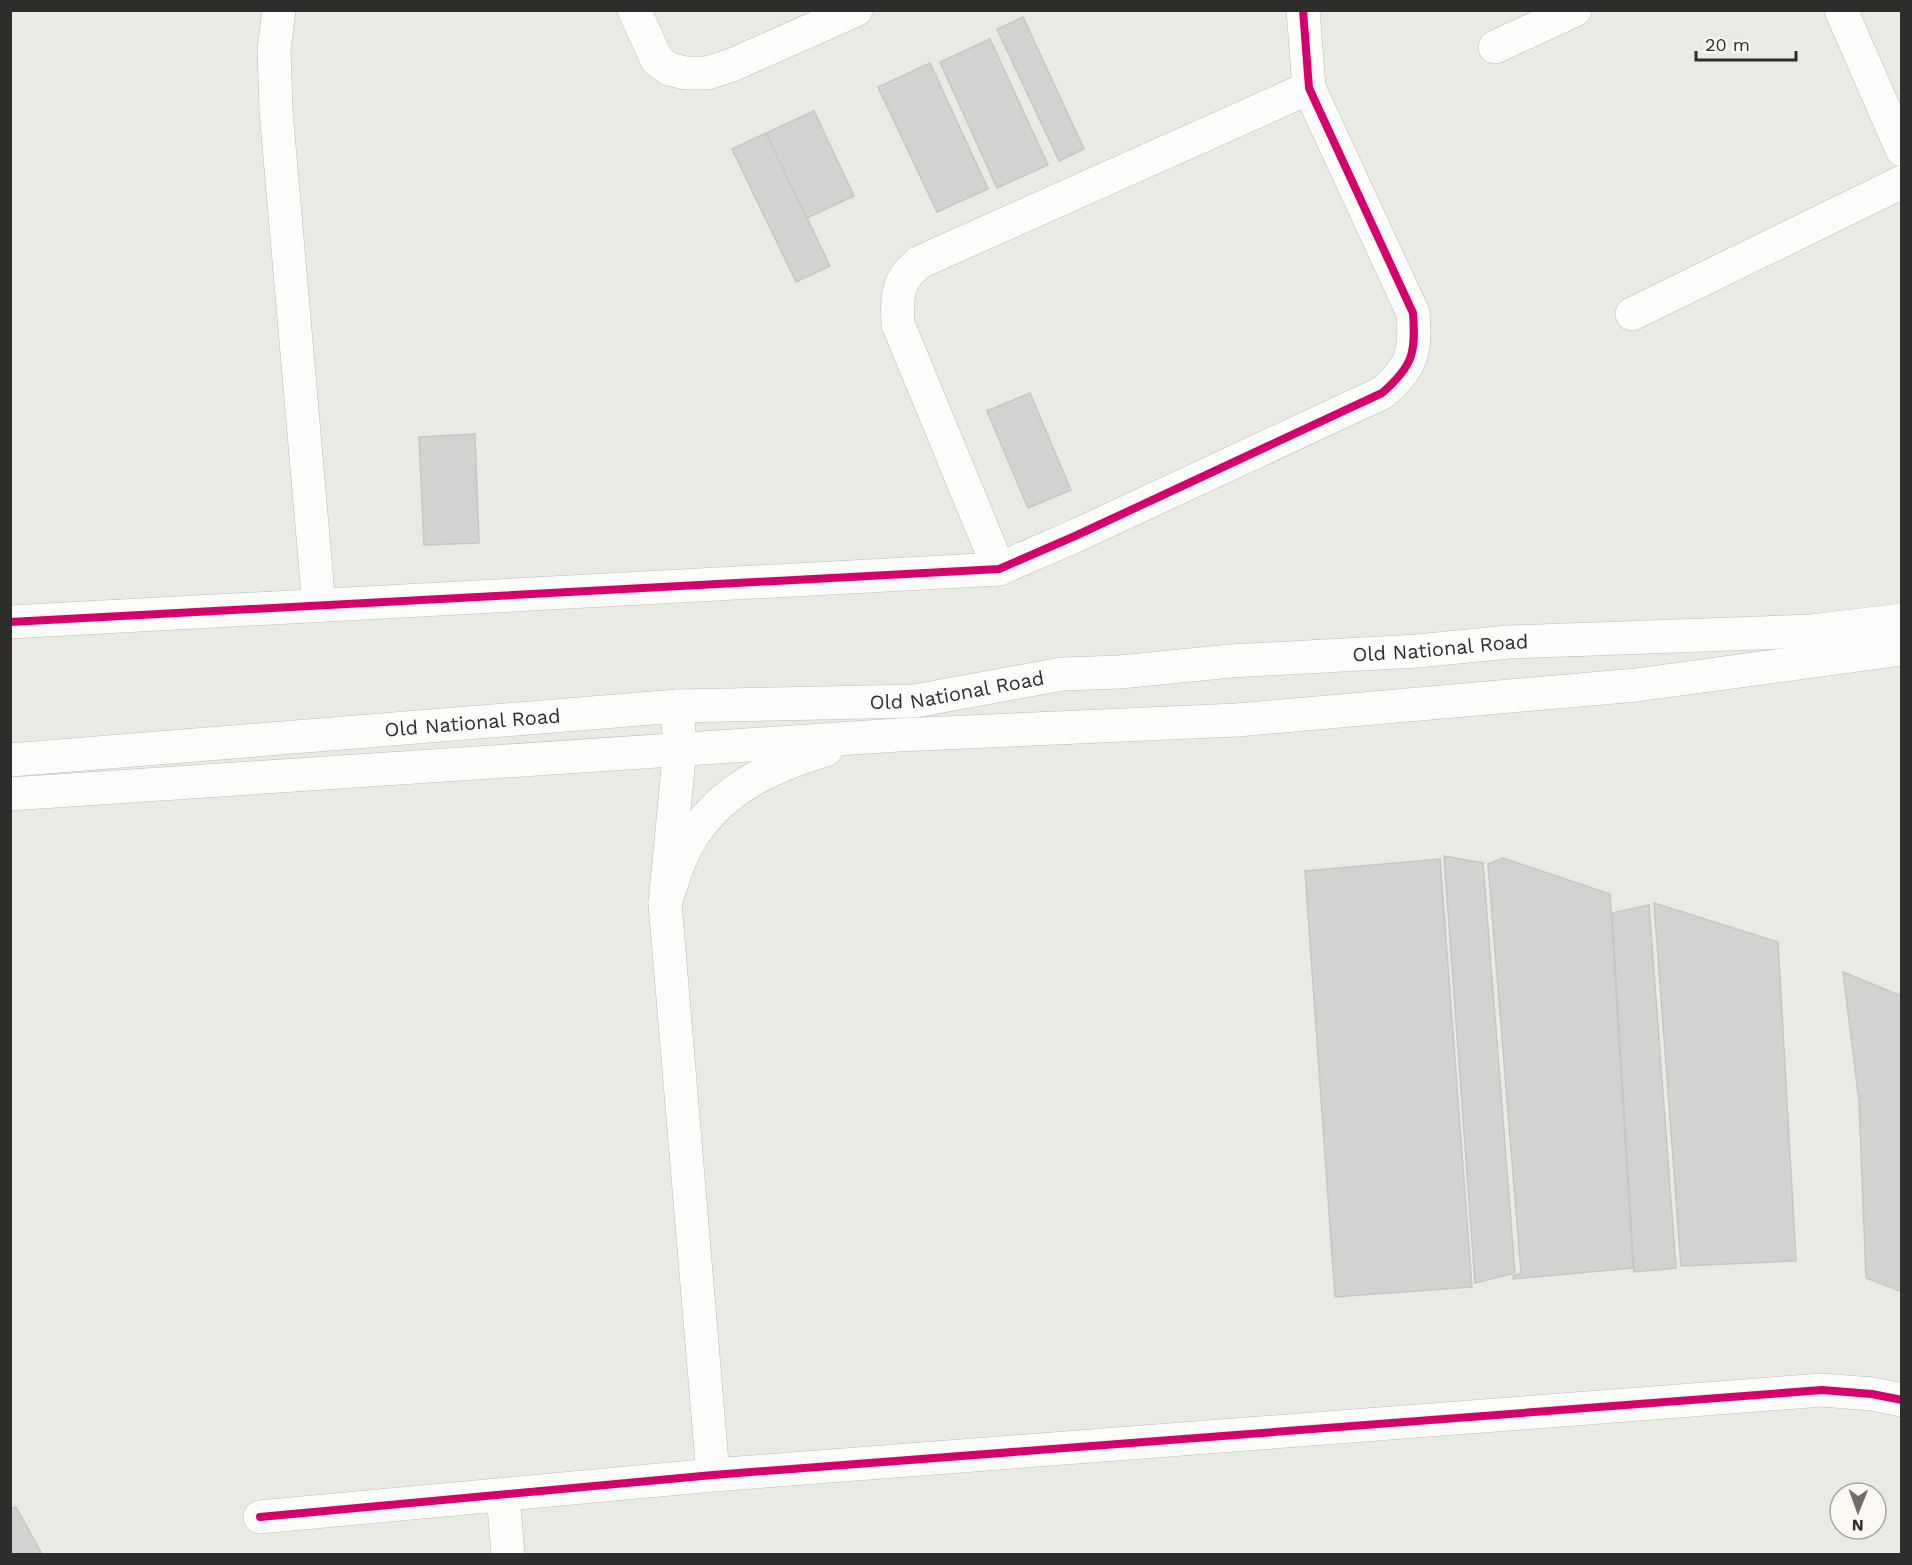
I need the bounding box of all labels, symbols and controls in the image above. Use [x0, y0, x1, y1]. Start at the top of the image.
scale bar [1696, 24, 1796, 62]
text: 20 m [1705, 34, 1750, 55]
street label: Old National Road [1352, 629, 1529, 666]
street label: Old National Road [869, 666, 1046, 714]
street label: Old National Road [384, 703, 561, 742]
north arrow [1828, 1481, 1888, 1541]
text: N [1852, 1516, 1864, 1535]

